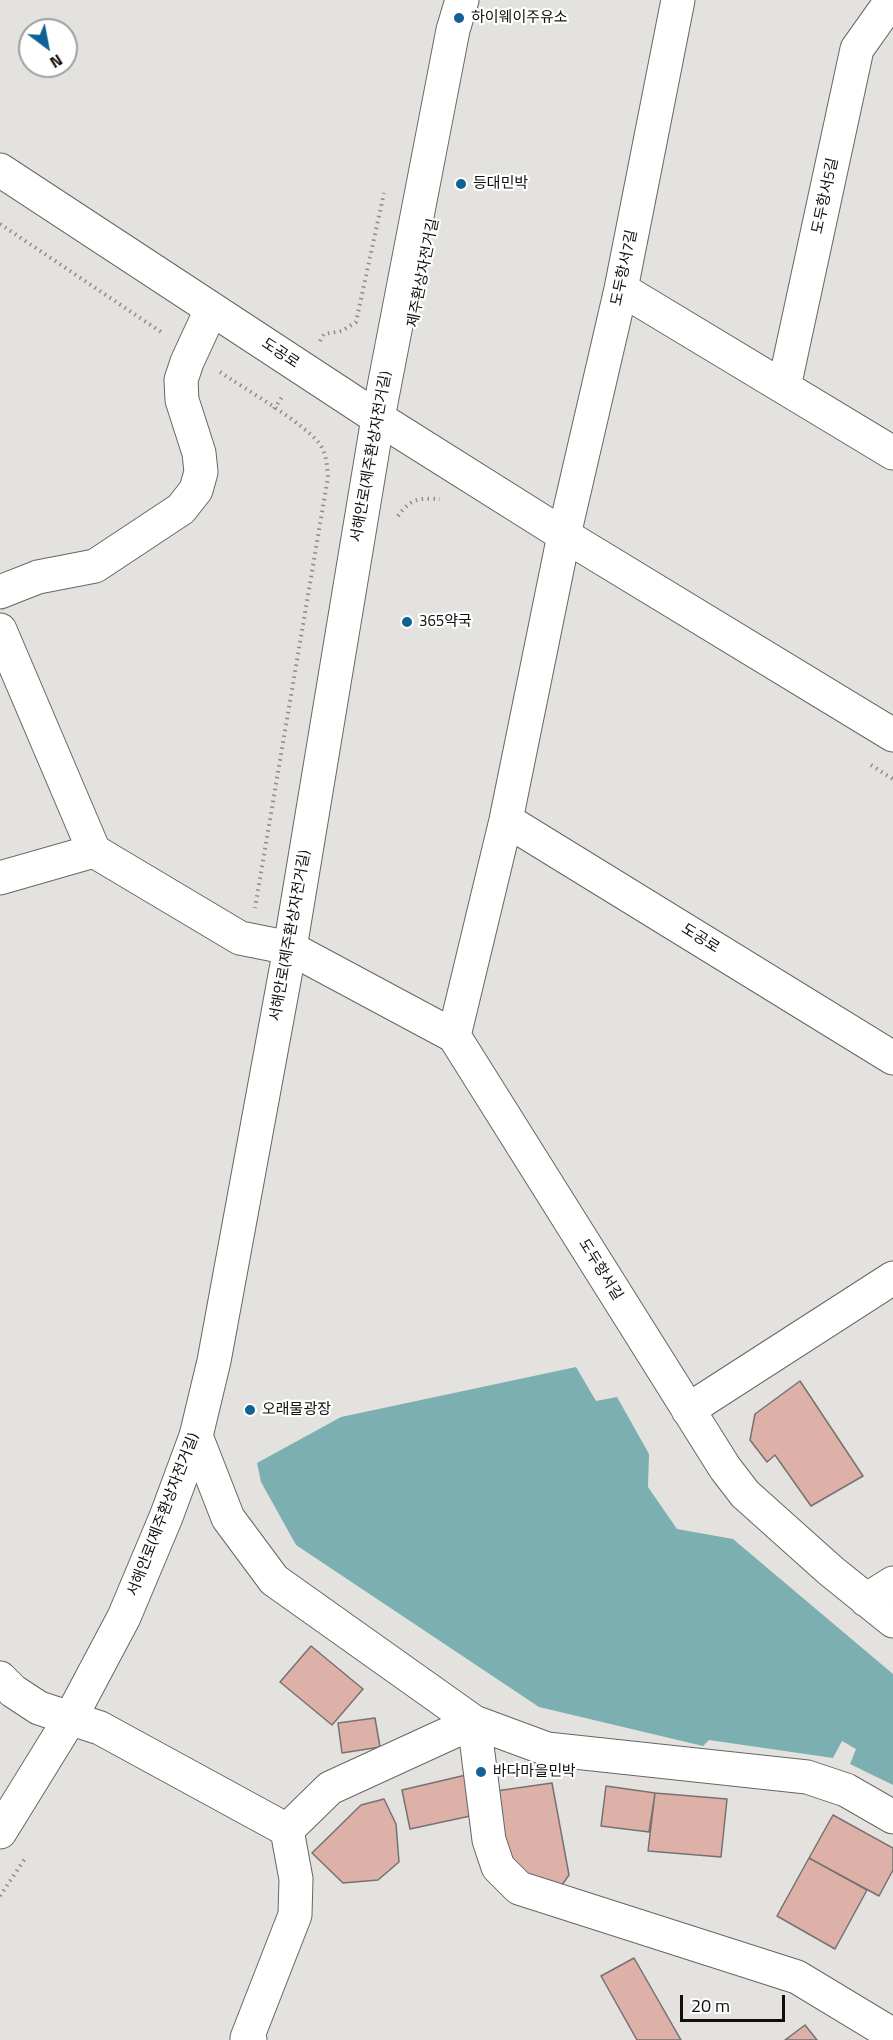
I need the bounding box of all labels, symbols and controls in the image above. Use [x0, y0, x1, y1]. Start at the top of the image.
place label: 하이웨이주유소 [471, 9, 568, 27]
marker: 하이웨이주유소 [452, 11, 466, 25]
north arrow [18, 18, 78, 78]
text: N [45, 48, 68, 75]
street label: 도두항서5길 [809, 156, 843, 236]
place label: 등대민박 [473, 175, 528, 193]
marker: 등대민박 [454, 177, 468, 191]
street label: 제주환상자전거길 [405, 217, 443, 329]
street label: 도두항서7길 [608, 228, 642, 308]
street label: 도공로 [258, 335, 302, 373]
street label: 서해안로(제주환상자전거길) [348, 370, 396, 544]
place label: 365약국 [419, 613, 472, 631]
marker: 365약국 [400, 615, 414, 629]
street label: 서해안로(제주환상자전거길) [267, 849, 315, 1023]
street label: 도공로 [678, 920, 722, 958]
street label: 도두항서길 [574, 1236, 626, 1304]
place label: 오래물광장 [262, 1401, 331, 1419]
marker: 오래물광장 [243, 1403, 257, 1417]
street label: 서해안로(제주환상자전거길) [125, 1431, 203, 1599]
place label: 바다마을민박 [493, 1763, 576, 1781]
marker: 바다마을민박 [474, 1765, 488, 1779]
scale bar [683, 1983, 788, 2021]
text: 20 m [691, 1992, 730, 2019]

